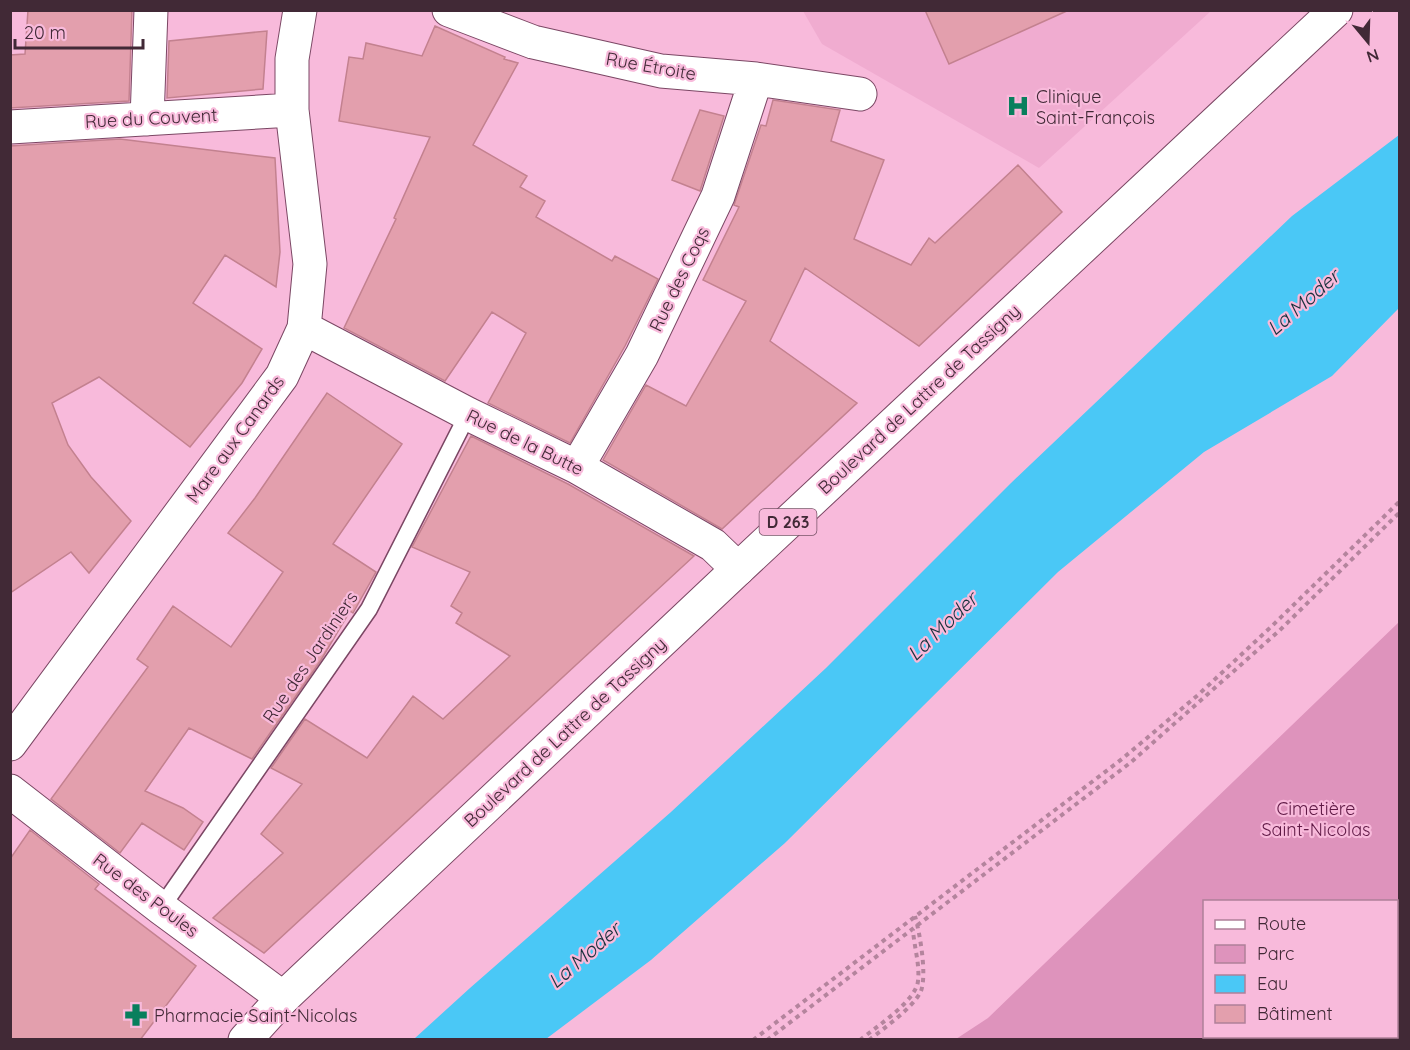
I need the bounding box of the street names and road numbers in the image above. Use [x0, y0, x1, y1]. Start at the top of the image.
street label: Rue Étroite [604, 47, 698, 85]
street label: Rue du Couvent [84, 103, 218, 133]
street label: Rue des Coqs [644, 223, 714, 335]
street label: Boulevard de Lattre de Tassigny [813, 299, 1025, 499]
street label: Mare aux Canards [181, 371, 289, 507]
street label: Rue de la Butte [463, 404, 587, 480]
road number: D 263 [760, 509, 816, 535]
street label: Rue des Jardiniers [257, 587, 363, 727]
street label: Boulevard de Lattre de Tassigny [459, 632, 671, 832]
street label: Rue des Poules [89, 848, 203, 942]

